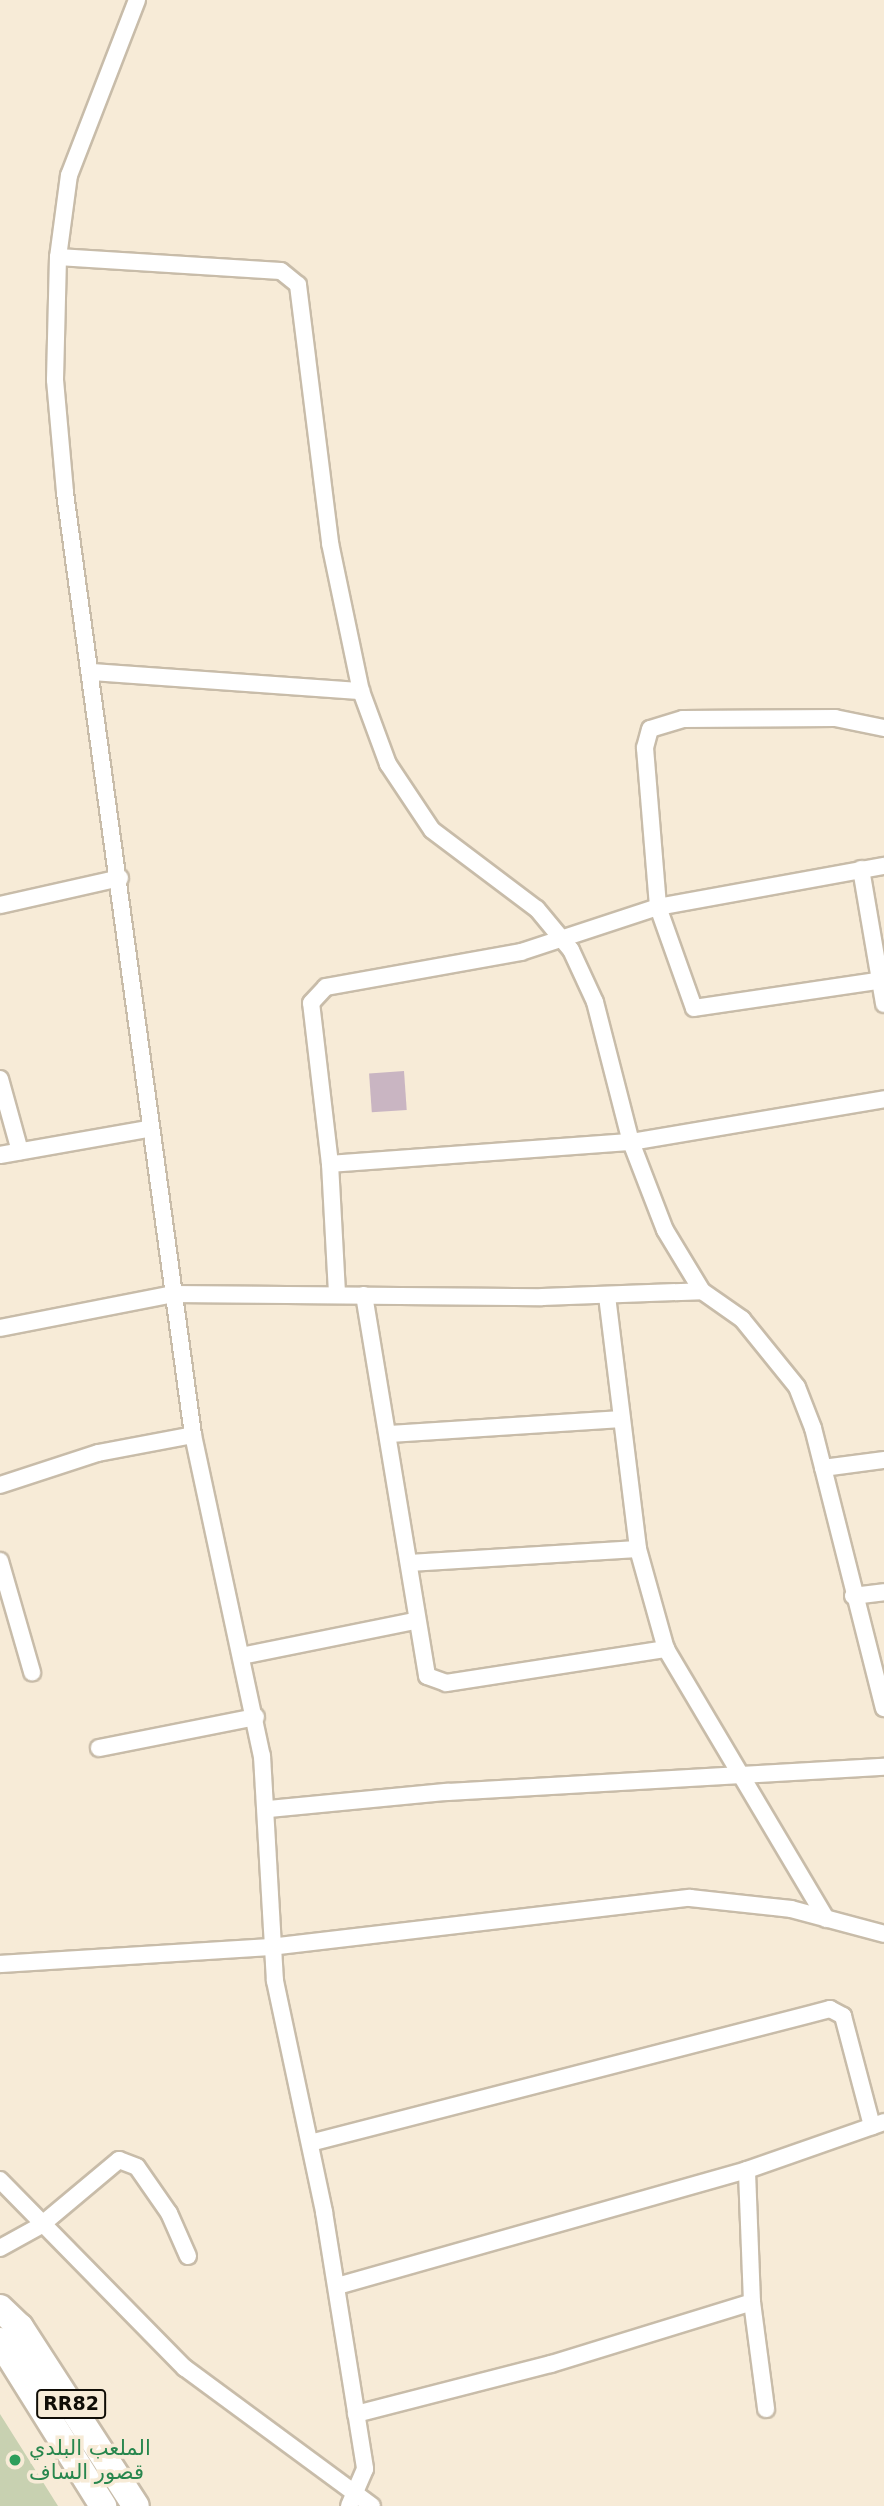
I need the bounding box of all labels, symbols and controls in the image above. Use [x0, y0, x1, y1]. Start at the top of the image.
road number: RR82 [36, 2388, 106, 2420]
place label: الملعب البلدي قصور الساف [29, 2435, 151, 2485]
marker: الملعب البلدي قصور الساف [7, 2452, 23, 2468]

